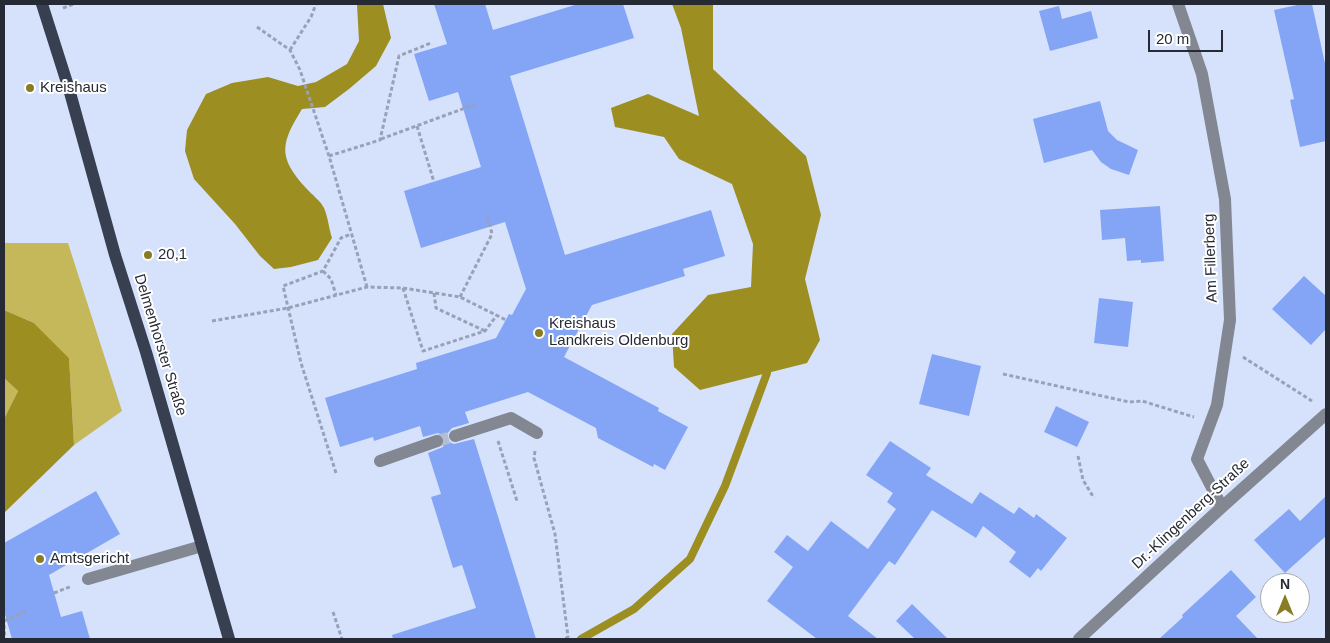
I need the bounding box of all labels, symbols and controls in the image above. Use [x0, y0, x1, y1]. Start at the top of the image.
scale bar [1150, 20, 1225, 52]
text: 20 m [1156, 30, 1189, 47]
place label: Kreishaus [40, 79, 107, 97]
marker: Kreishaus [24, 82, 36, 94]
street label: Am Fillerberg [1200, 213, 1222, 303]
place label: 20,1 [158, 246, 187, 264]
marker: 20,1 [142, 249, 154, 261]
street label: Delmenhorster Straße [130, 272, 190, 418]
place label: Kreishaus Landkreis Oldenburg [549, 315, 688, 350]
marker: Kreishaus Landkreis Oldenburg [533, 327, 545, 339]
street label: Dr.-Klingenberg-Straße [1128, 455, 1254, 573]
place label: Amtsgericht [50, 550, 129, 568]
marker: Amtsgericht [34, 553, 46, 565]
north arrow [1260, 573, 1310, 623]
text: N [1280, 576, 1290, 592]

